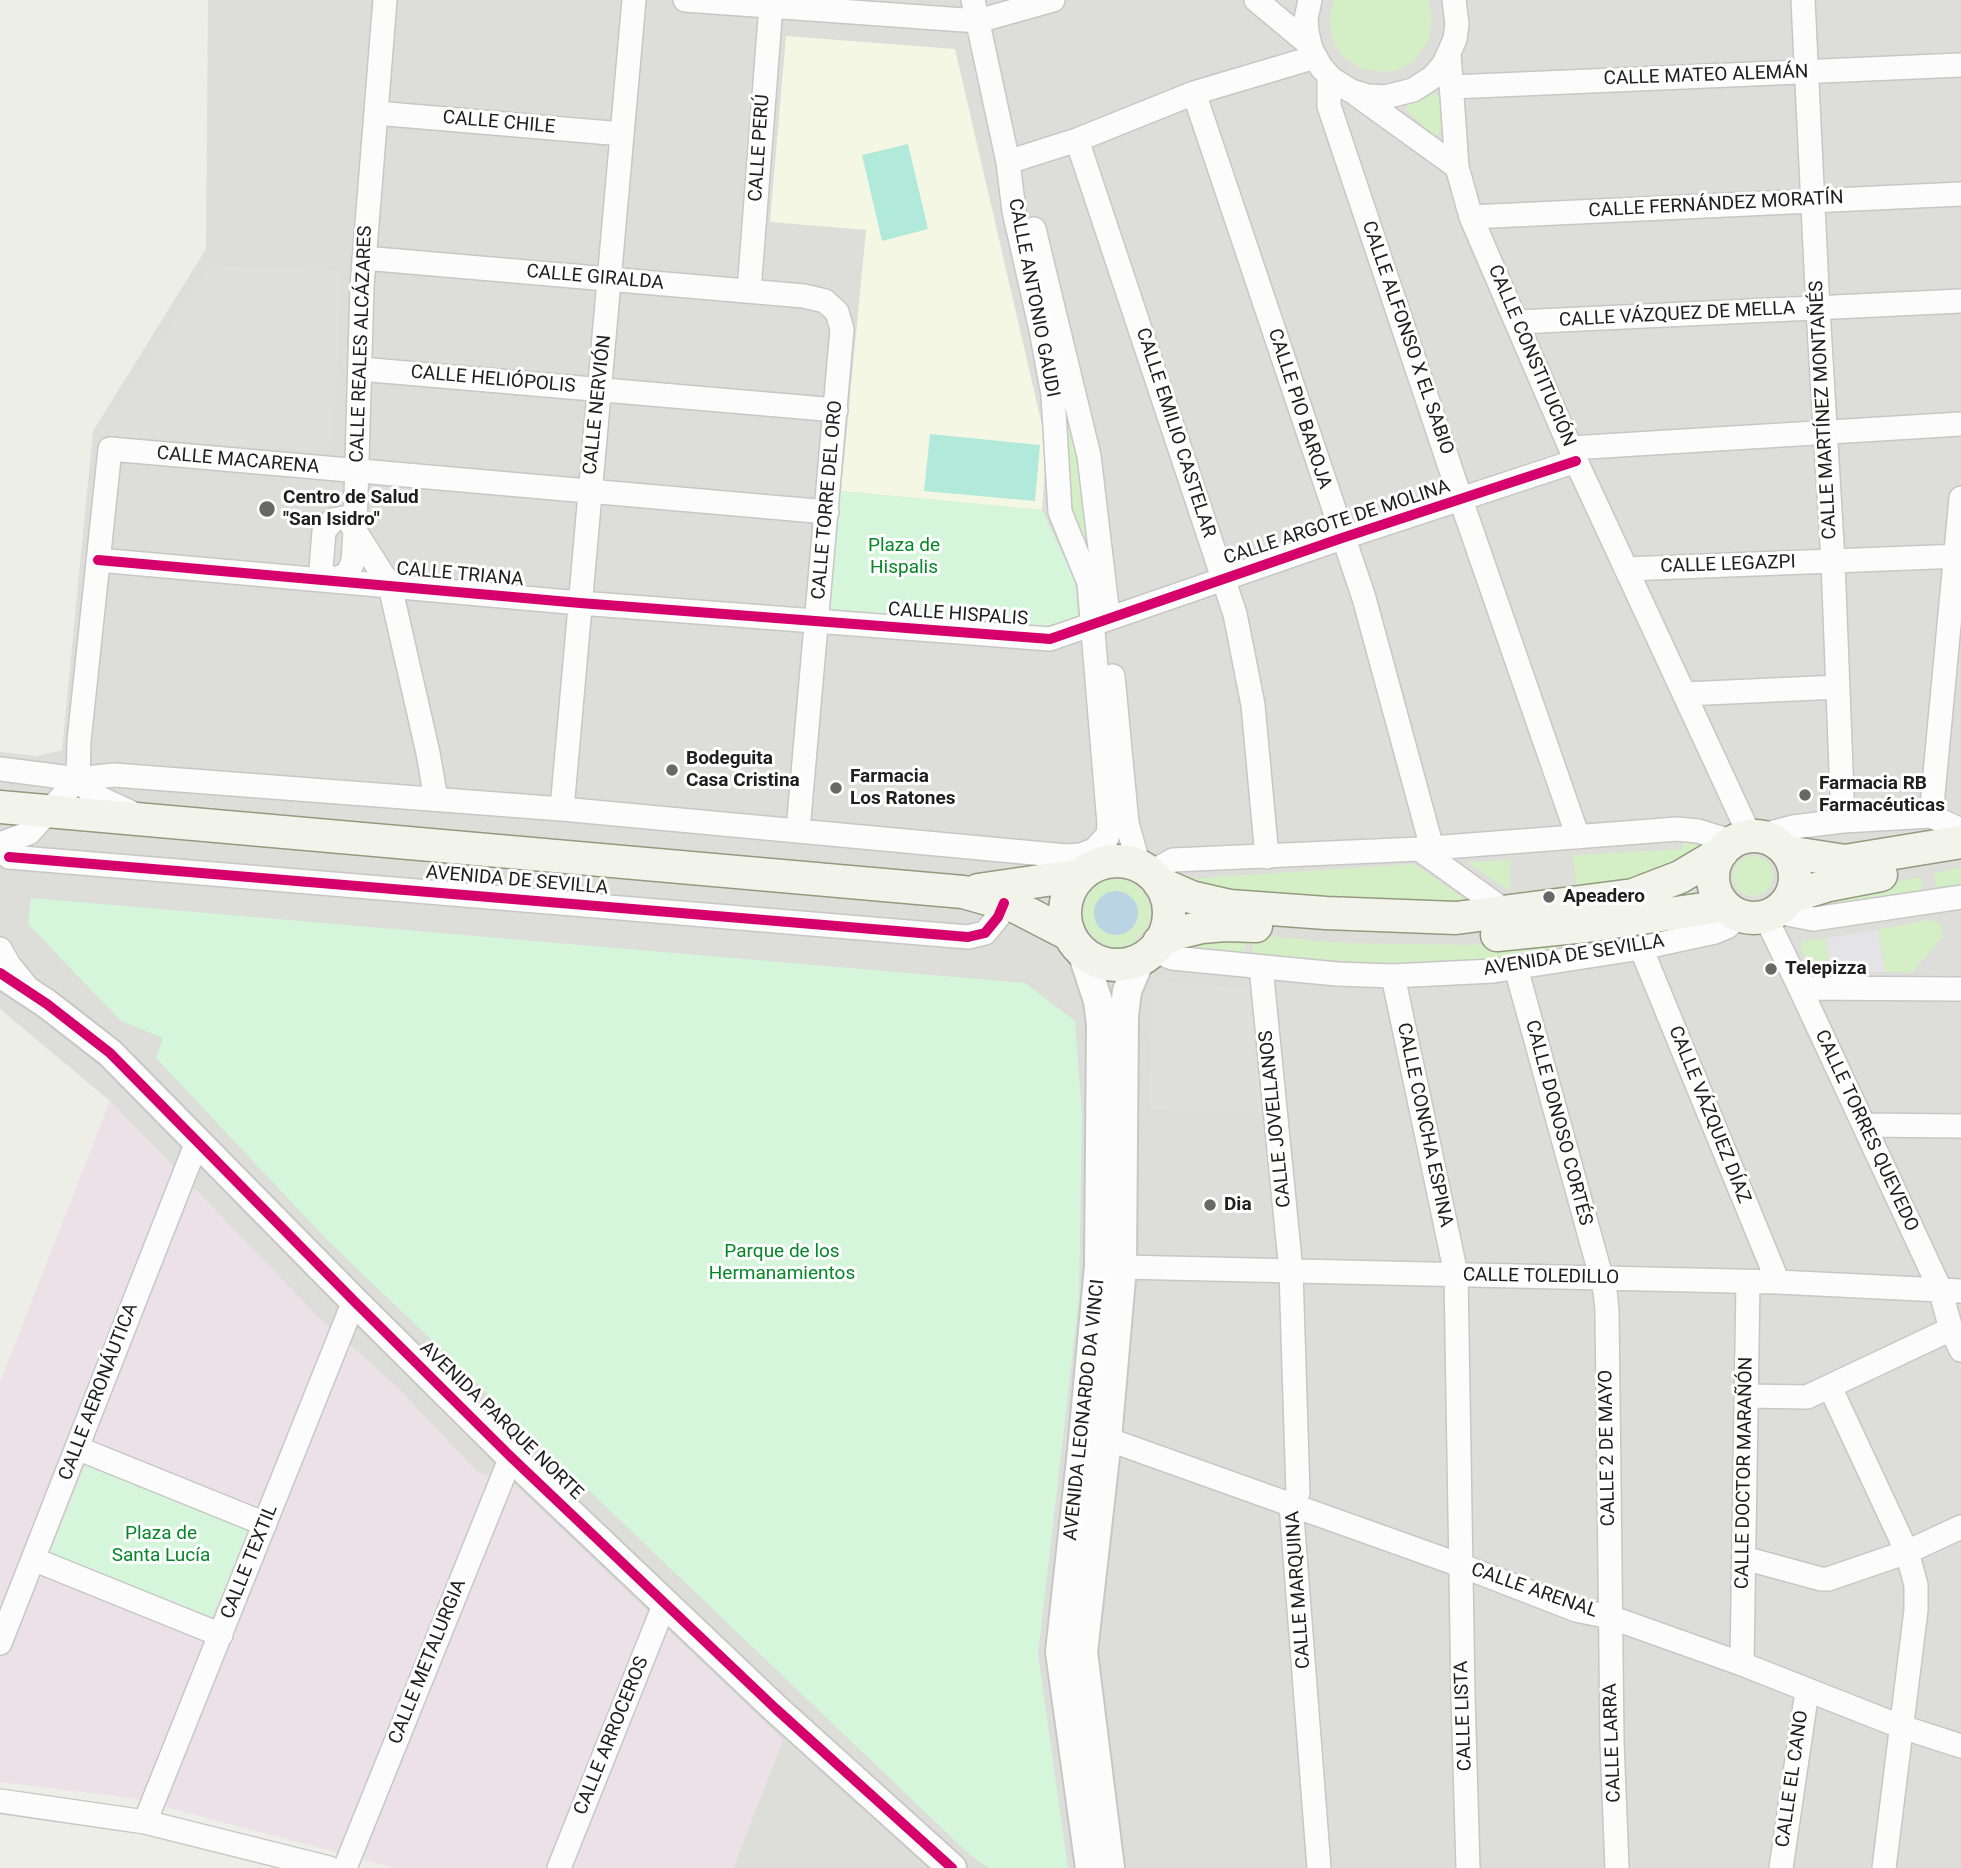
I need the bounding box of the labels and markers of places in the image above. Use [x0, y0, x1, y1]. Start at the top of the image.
place label: Centro de Salud "San Isidro" [283, 487, 419, 531]
marker: Centro de Salud "San Isidro" [257, 499, 277, 519]
place label: Bodeguita Casa Cristina [686, 748, 800, 792]
marker: Bodeguita Casa Cristina [664, 762, 680, 778]
place label: Farmacia Los Ratones [850, 766, 955, 810]
place label: Farmacia RB Farmacéuticas [1819, 773, 1945, 817]
marker: Farmacia Los Ratones [828, 780, 844, 796]
marker: Farmacia RB Farmacéuticas [1797, 787, 1813, 803]
place label: Apeadero [1563, 886, 1645, 908]
marker: Apeadero [1541, 889, 1557, 905]
place label: Telepizza [1785, 958, 1867, 980]
marker: Telepizza [1763, 961, 1779, 977]
place label: Dia [1224, 1194, 1252, 1216]
marker: Dia [1202, 1197, 1218, 1213]

